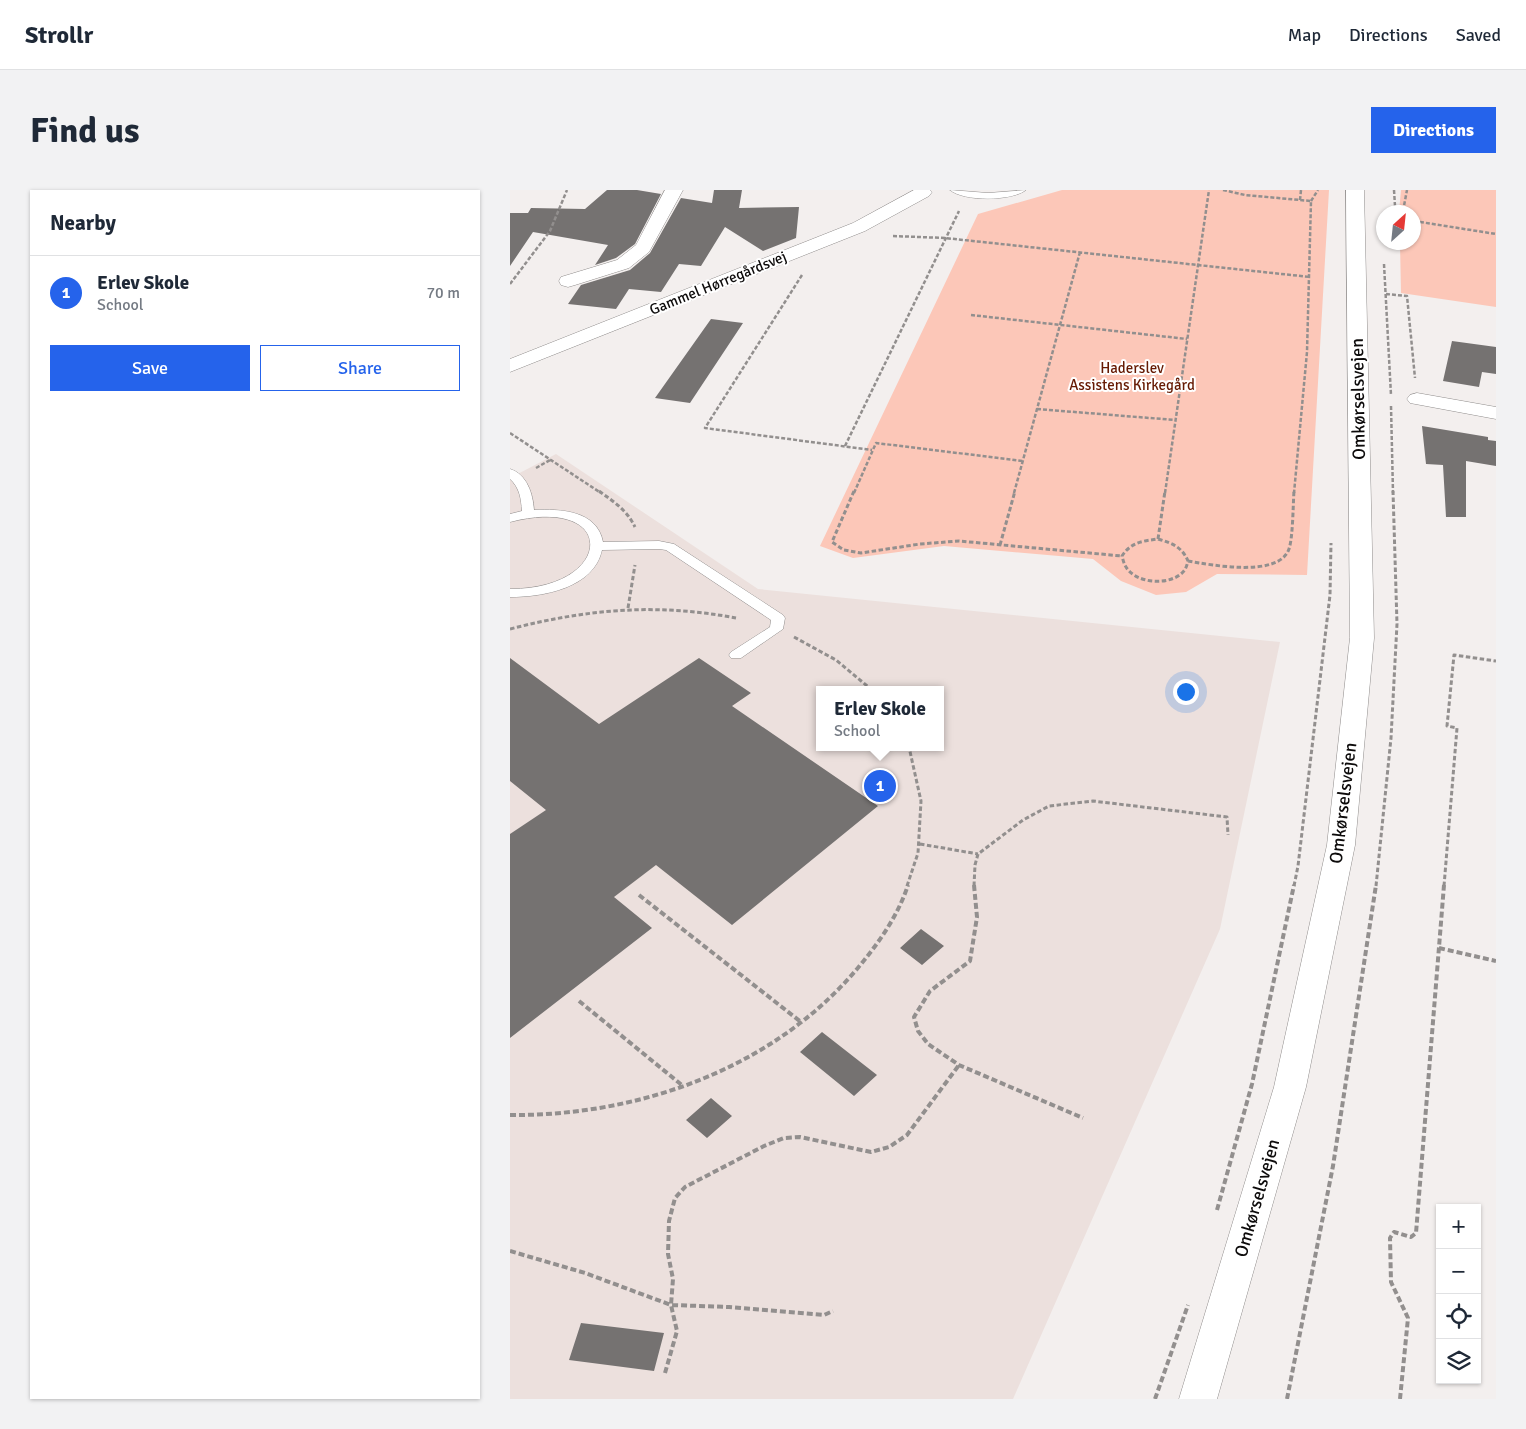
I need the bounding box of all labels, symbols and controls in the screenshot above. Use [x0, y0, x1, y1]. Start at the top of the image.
text: Strollr [25, 20, 93, 50]
text: Map [1288, 24, 1321, 46]
text: Directions [1349, 24, 1428, 46]
text: Saved [1456, 24, 1501, 46]
button: Directions [1371, 107, 1496, 153]
text: Find us [30, 109, 140, 152]
north arrow [1376, 205, 1421, 250]
text: Nearby [50, 210, 116, 236]
street label: Gammel Hørregårdsvej [647, 247, 789, 319]
text: Erlev Skole [97, 271, 189, 295]
text: 1 [62, 283, 70, 303]
text: 70 m [426, 283, 460, 303]
text: School [97, 295, 143, 315]
street label: Omkørselsvejen [1346, 338, 1370, 460]
button: Save [50, 345, 250, 391]
button: Share [260, 345, 460, 391]
park label: Haderslev Assistens Kirkegård [1069, 359, 1195, 394]
your location [1173, 679, 1199, 705]
popup [816, 686, 944, 751]
text: Erlev Skole [834, 697, 926, 721]
text: School [834, 721, 880, 741]
street label: Omkørselsvejen [1325, 741, 1361, 865]
pin: 1 [864, 767, 896, 805]
street label: Omkørselsvejen [1230, 1136, 1284, 1260]
map controls [1436, 1204, 1481, 1384]
button: + [1436, 1204, 1481, 1249]
button: − [1436, 1249, 1481, 1294]
button: locate [1436, 1294, 1481, 1339]
button: layers [1436, 1339, 1481, 1384]

